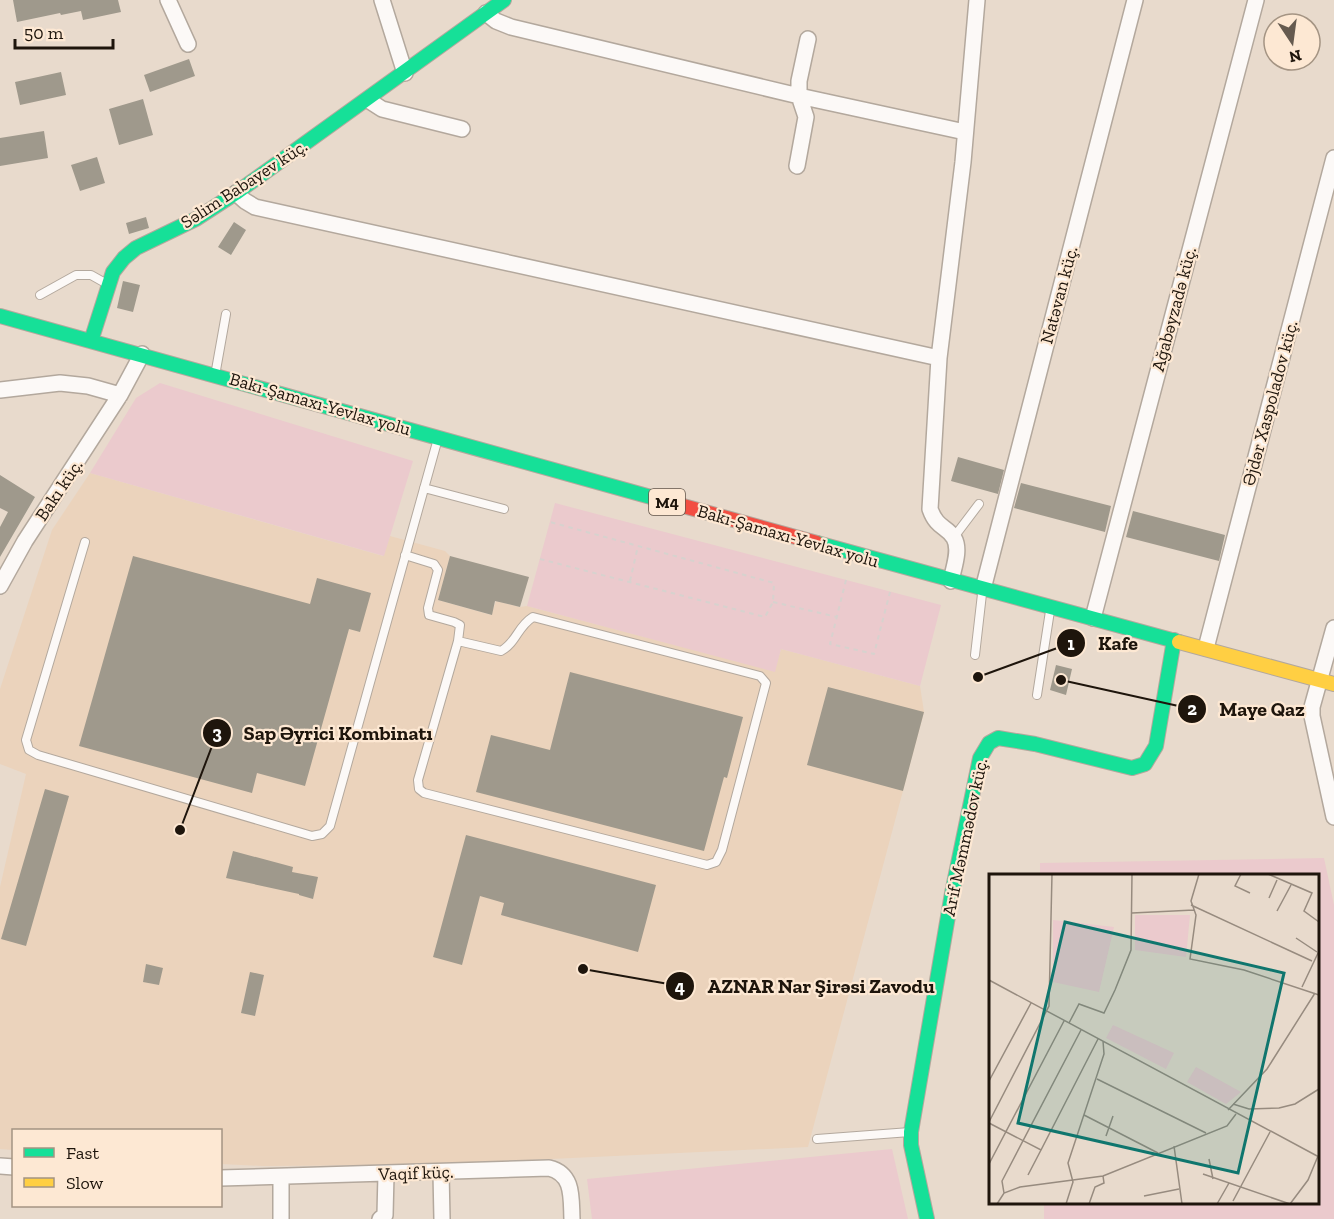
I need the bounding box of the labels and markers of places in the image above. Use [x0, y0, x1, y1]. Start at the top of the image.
callout: Kafe [1056, 624, 1150, 662]
callout: Maye Qaz [1177, 690, 1317, 728]
callout: Sap Əyrici Kombinatı [202, 714, 444, 752]
callout: AZNAR Nar Şirəsi Zavodu [665, 967, 947, 1005]

